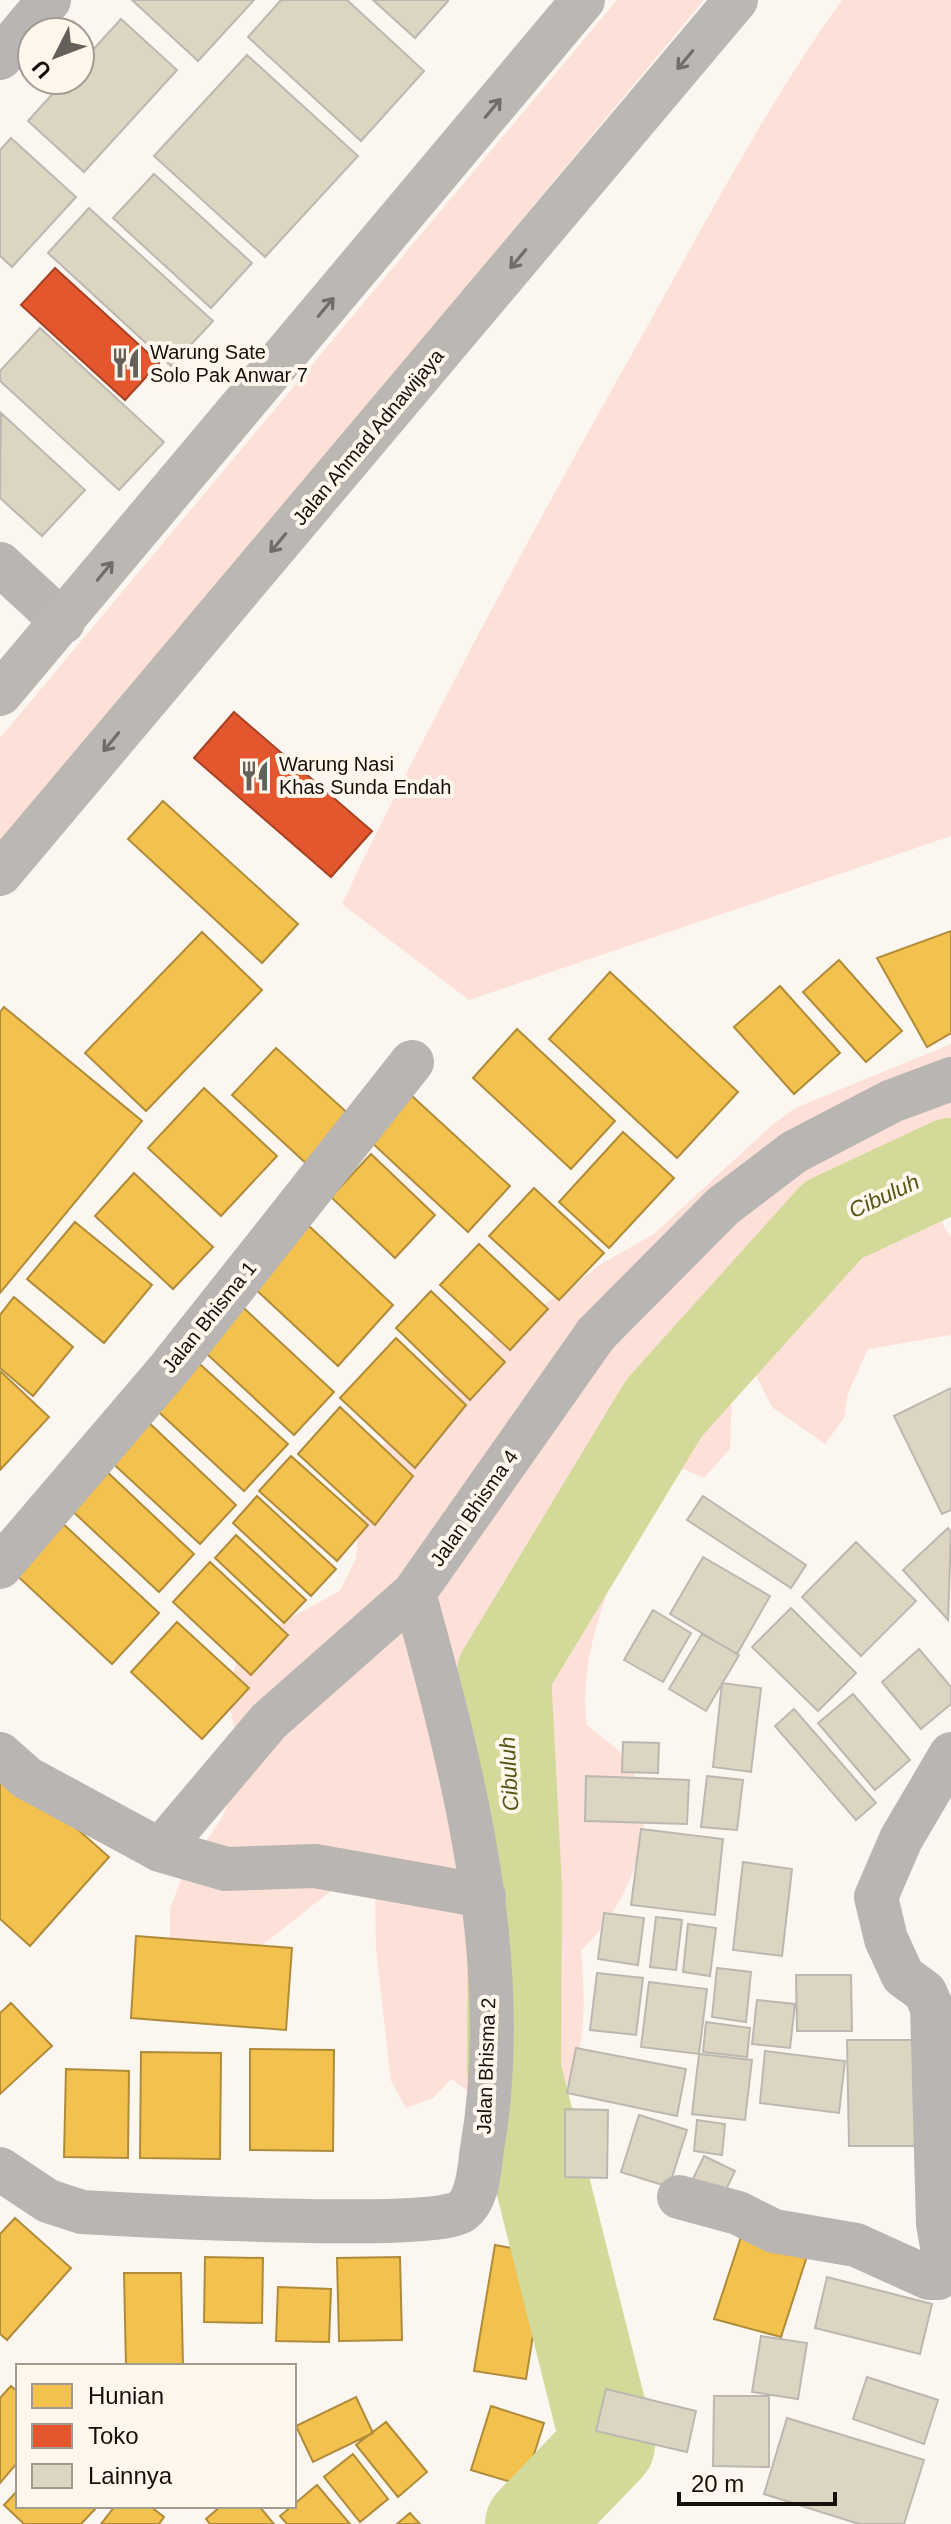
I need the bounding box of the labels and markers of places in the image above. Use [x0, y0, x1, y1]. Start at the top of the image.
place label: Warung Sate Solo Pak Anwar 7 [150, 341, 308, 386]
restaurant icon: Warung Sate Solo Pak Anwar 7 [109, 346, 143, 380]
place label: Warung Nasi Khas Sunda Endah [279, 753, 451, 798]
restaurant icon: Warung Nasi Khas Sunda Endah [238, 759, 272, 793]

